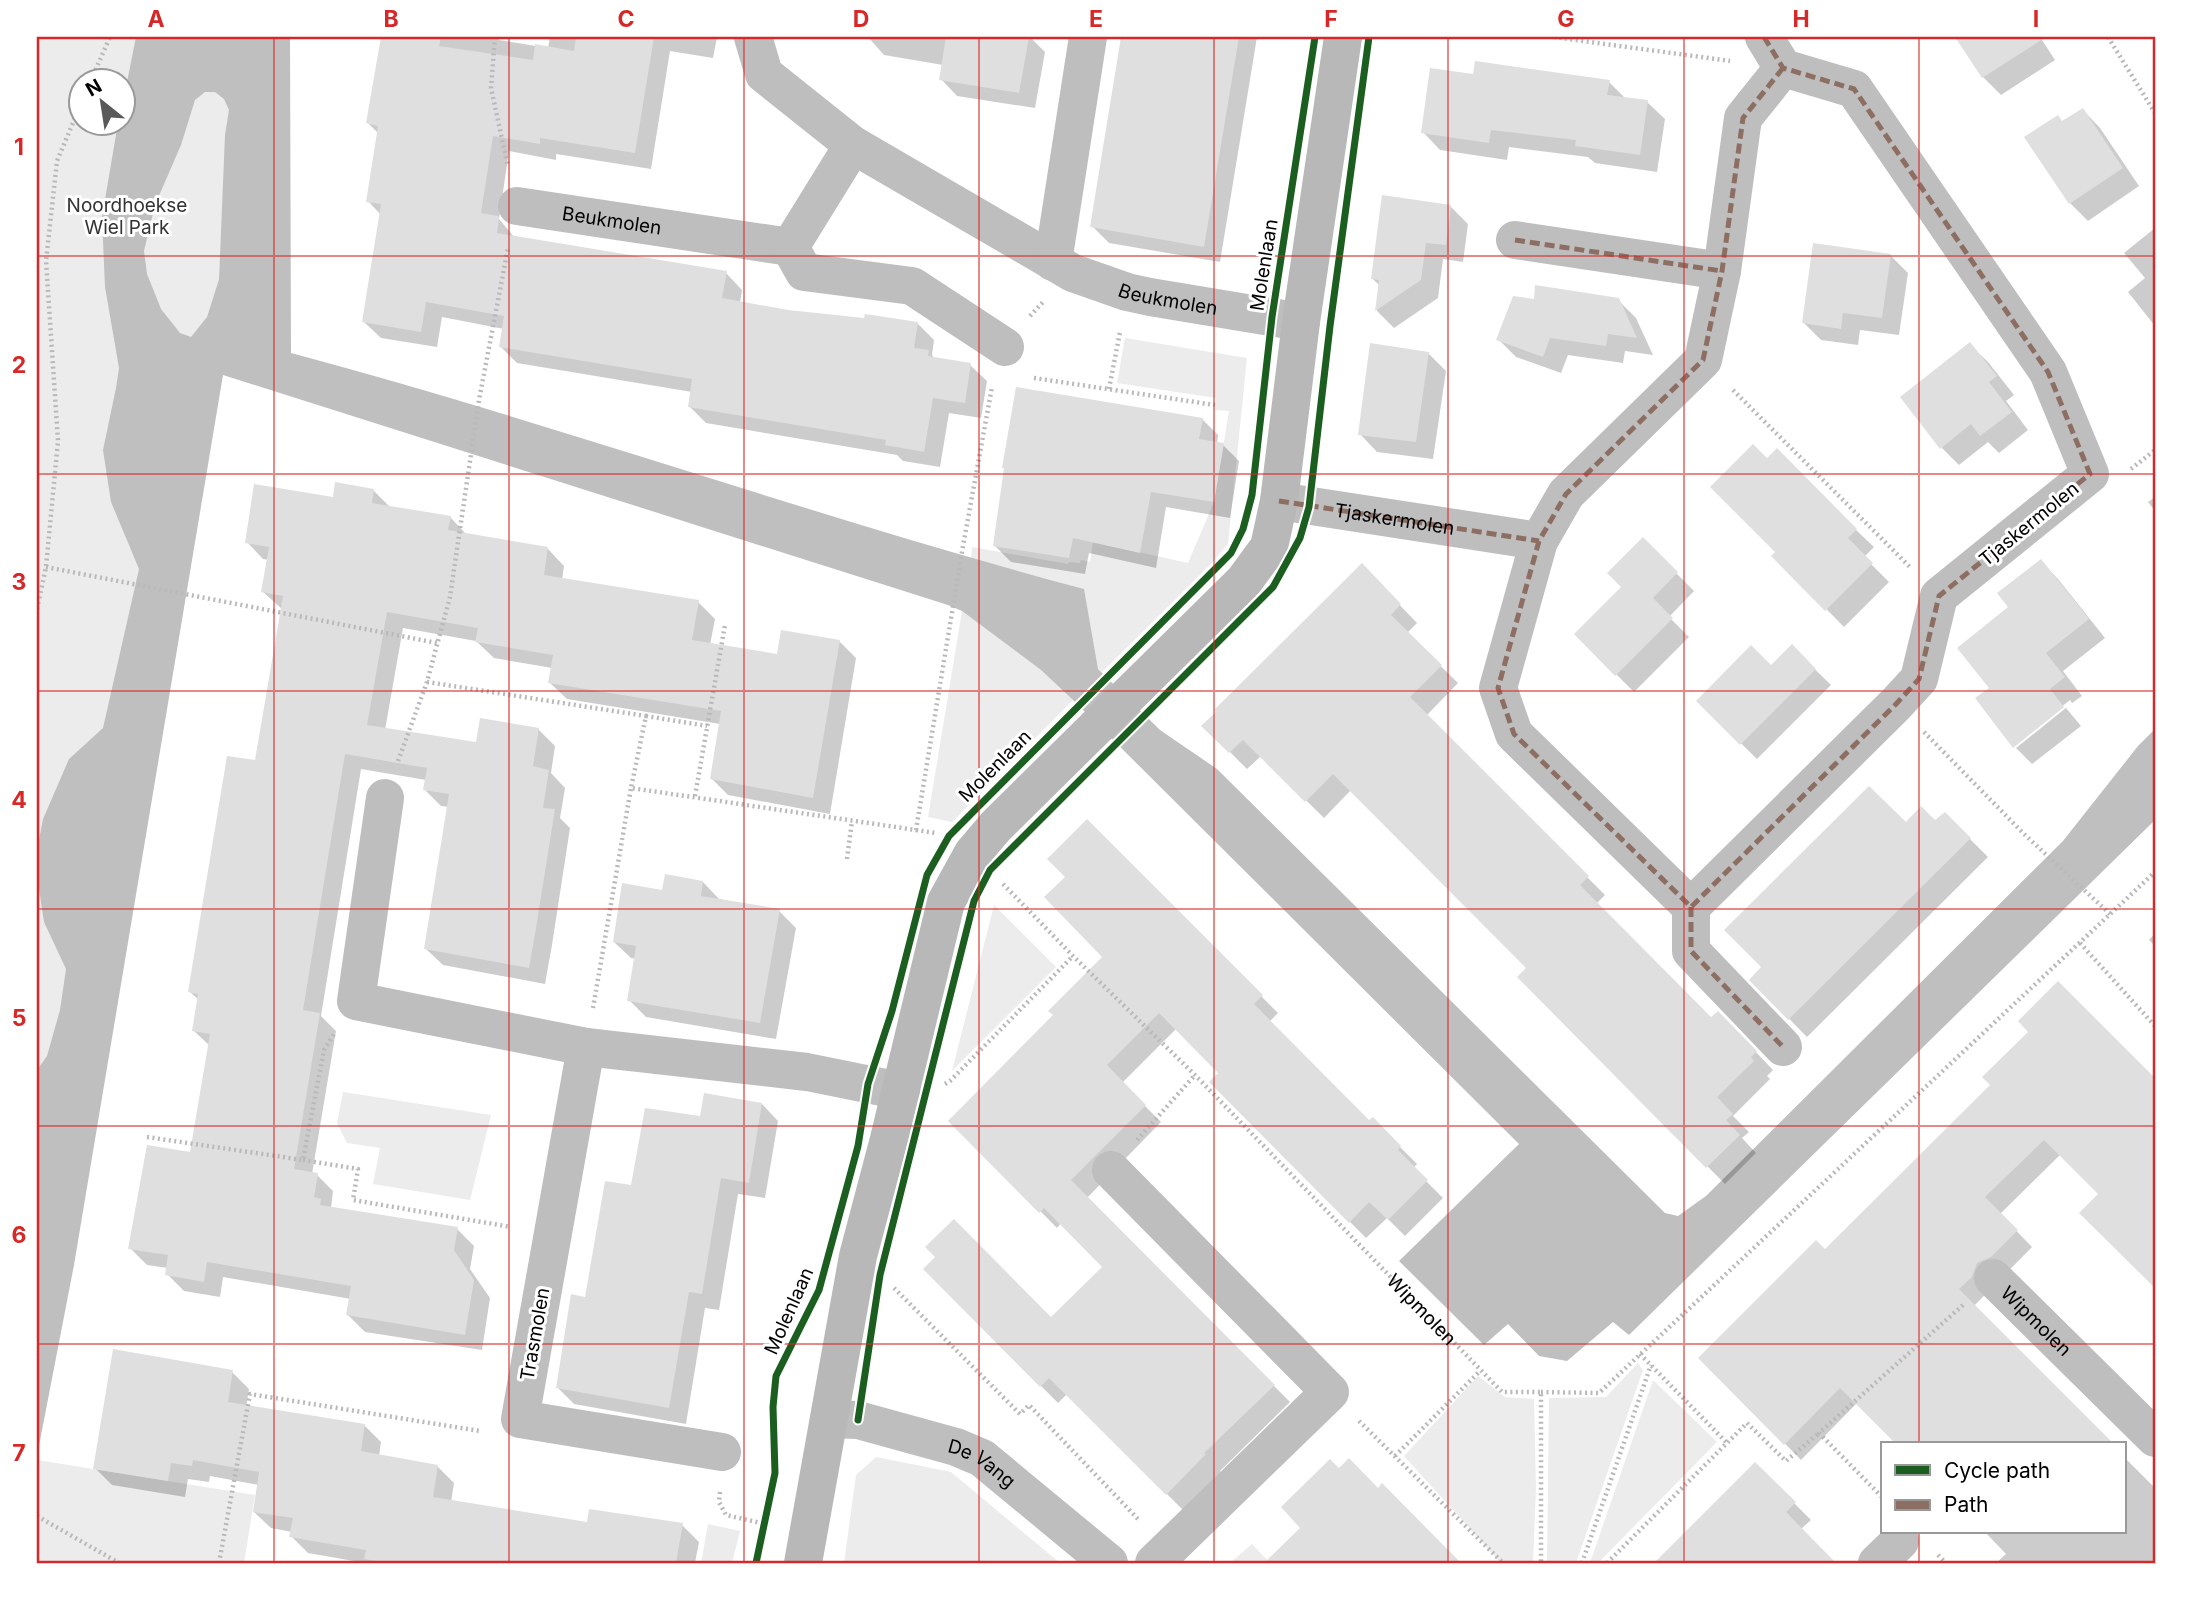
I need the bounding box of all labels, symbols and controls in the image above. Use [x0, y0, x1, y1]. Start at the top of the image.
text: A [147, 5, 165, 33]
text: B [383, 5, 399, 33]
text: C [617, 5, 635, 33]
text: D [853, 5, 869, 33]
text: E [1089, 5, 1103, 33]
text: F [1324, 5, 1338, 33]
text: G [1557, 5, 1575, 33]
text: H [1792, 5, 1810, 33]
text: I [2033, 5, 2039, 33]
north arrow [66, 66, 136, 136]
text: N [82, 74, 106, 101]
text: 1 [14, 133, 24, 161]
park label: Noordhoekse Wiel Park [67, 194, 187, 239]
street label: Beukmolen [561, 201, 663, 239]
street label: Molenlaan [1245, 217, 1283, 313]
street label: Beukmolen [1115, 278, 1219, 320]
text: 2 [12, 351, 26, 379]
street label: Tjaskermolen [1975, 477, 2083, 571]
street label: Tjaskermolen [1333, 498, 1456, 539]
text: 3 [12, 568, 26, 596]
street label: Molenlaan [954, 725, 1036, 807]
text: 4 [11, 786, 27, 814]
text: 5 [12, 1004, 26, 1032]
text: 6 [12, 1221, 26, 1249]
street label: Molenlaan [760, 1264, 818, 1358]
street label: Wipmolen [1382, 1269, 1461, 1350]
street label: Wipmolen [1996, 1281, 2076, 1361]
street label: Trasmolen [516, 1286, 554, 1382]
street label: De Vang [946, 1434, 1020, 1492]
text: 7 [12, 1439, 26, 1467]
legend [1881, 1442, 2126, 1534]
text: Cycle path [1944, 1458, 2050, 1483]
text: Path [1944, 1492, 1989, 1517]

